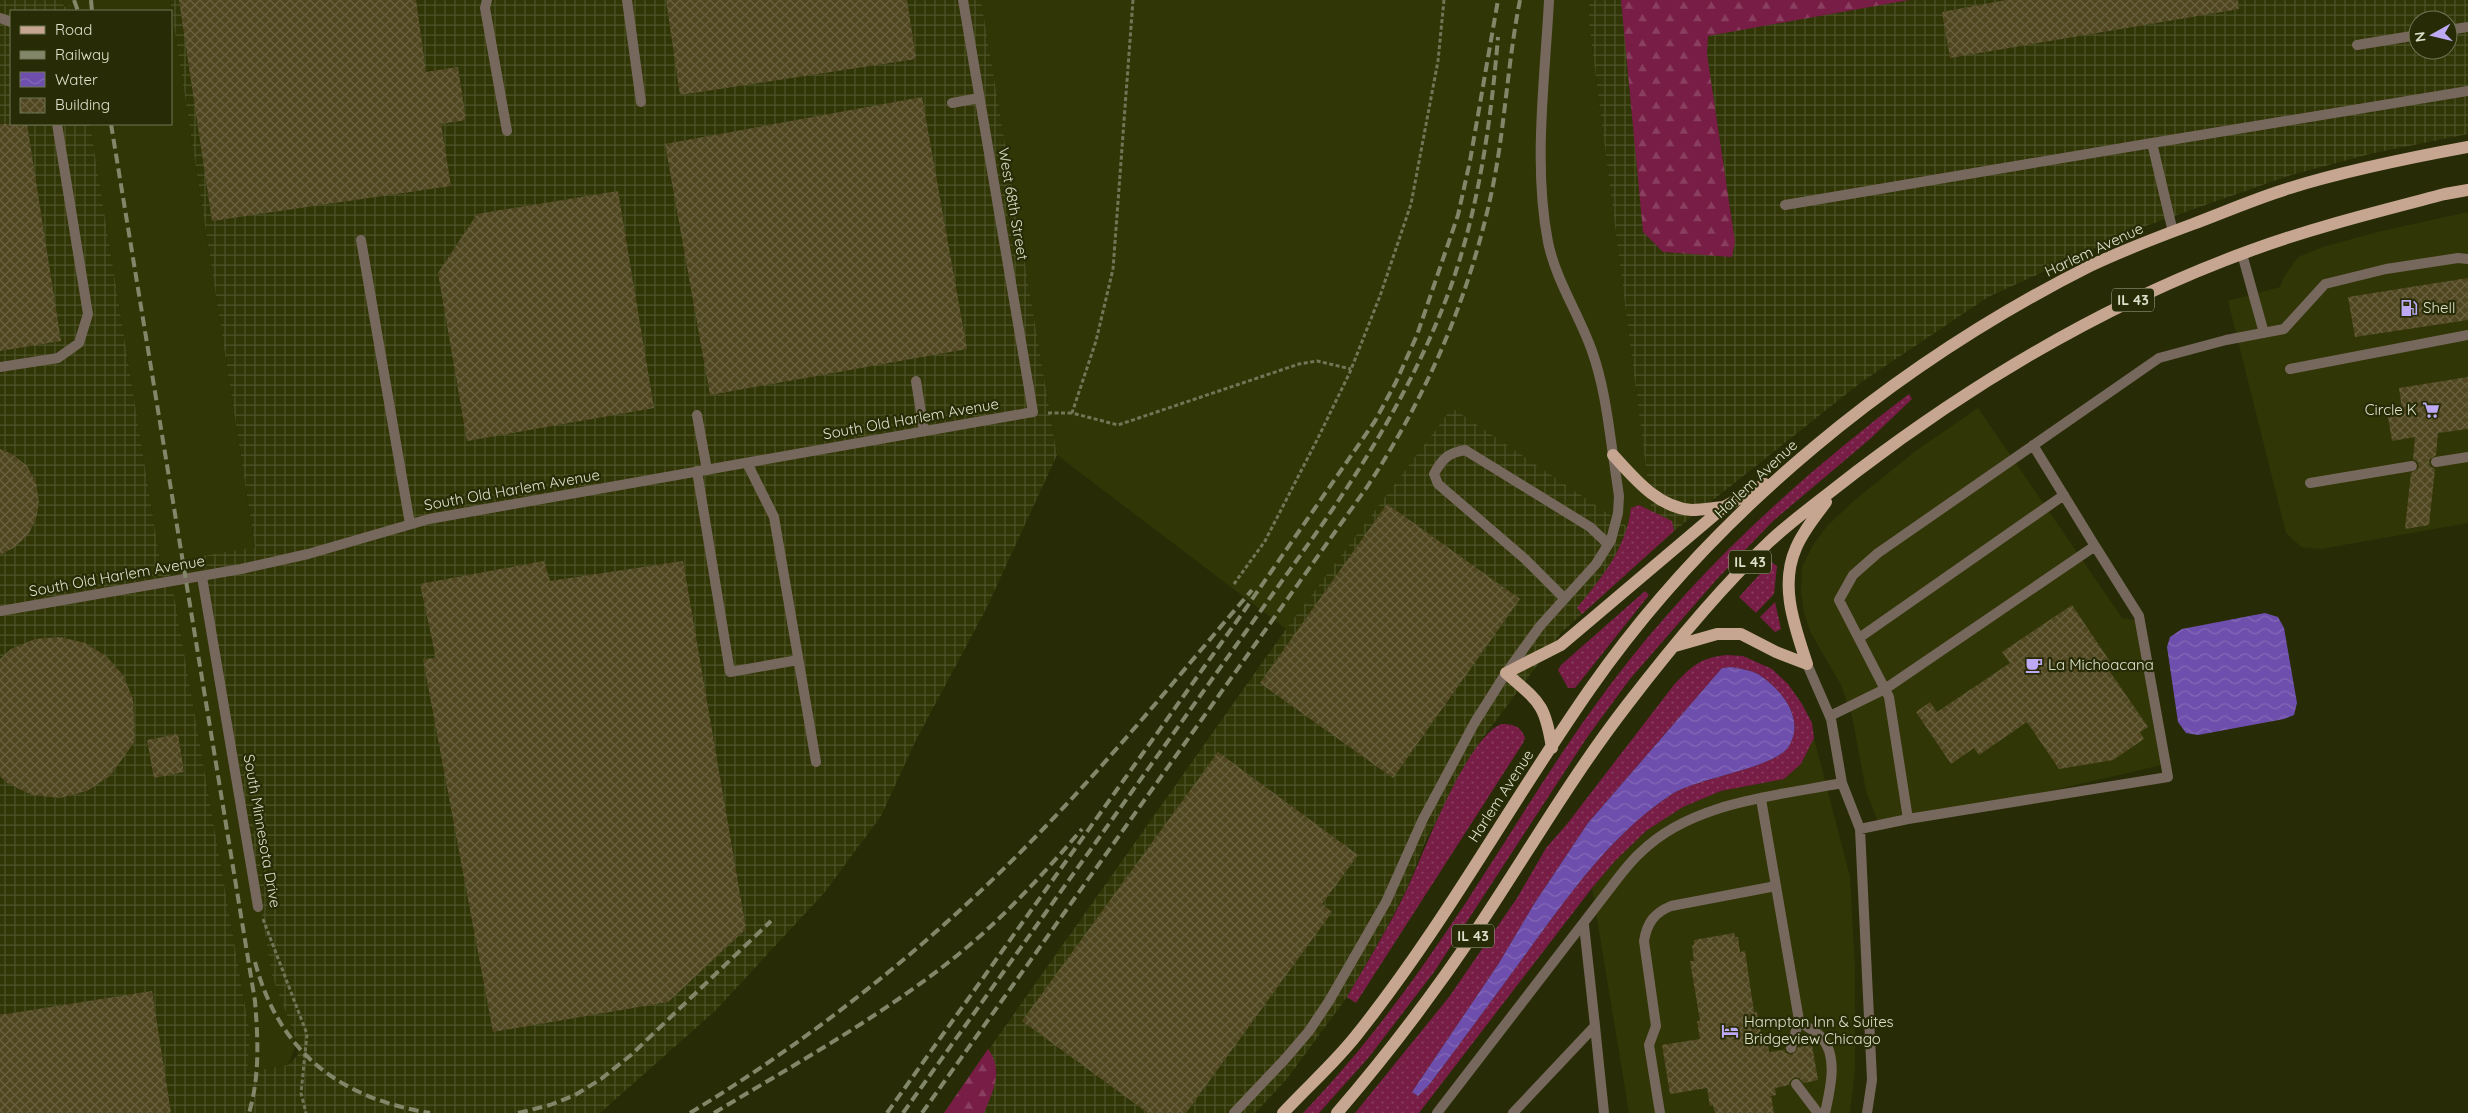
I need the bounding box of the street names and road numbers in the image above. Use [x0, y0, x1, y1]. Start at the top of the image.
street label: West 68th Street [994, 146, 1033, 262]
street label: Harlem Avenue [2041, 218, 2146, 281]
road number: IL 43 [2112, 288, 2154, 312]
street label: South Old Harlem Avenue [822, 394, 1000, 443]
street label: Harlem Avenue [1710, 435, 1801, 522]
street label: South Old Harlem Avenue [423, 465, 601, 514]
road number: IL 43 [1729, 550, 1771, 574]
street label: South Old Harlem Avenue [28, 551, 206, 600]
street label: Harlem Avenue [1464, 746, 1538, 846]
street label: South Minnesota Drive [240, 753, 285, 909]
road number: IL 43 [1452, 924, 1494, 948]

